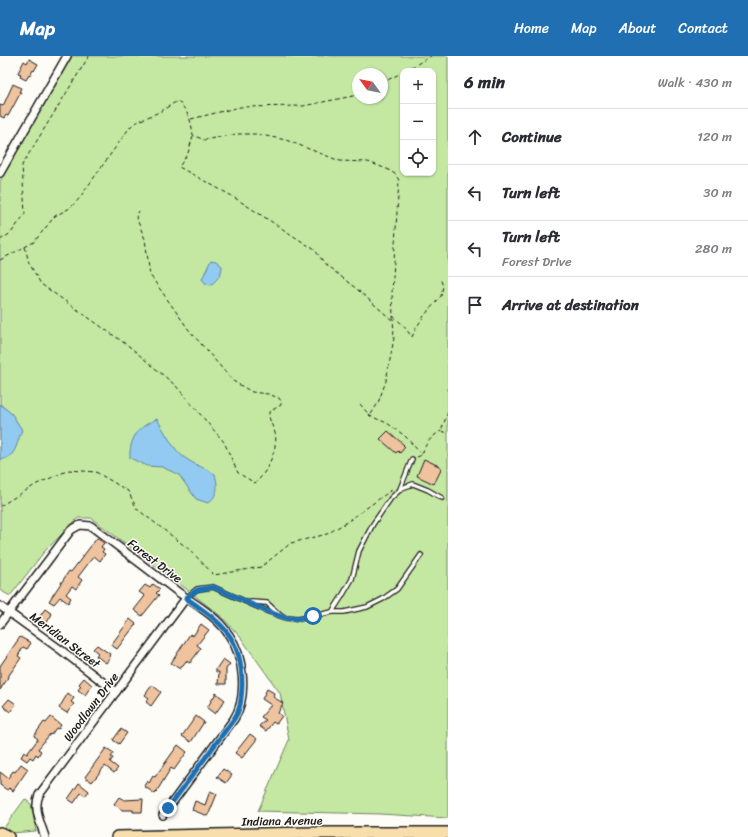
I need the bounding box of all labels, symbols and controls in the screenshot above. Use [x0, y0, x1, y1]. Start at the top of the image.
text: Map [20, 12, 55, 45]
text: Home [514, 16, 549, 41]
text: Map [571, 16, 597, 41]
text: About [619, 16, 656, 41]
text: Contact [678, 16, 728, 41]
text: 6 min [464, 67, 505, 97]
north arrow [352, 68, 388, 104]
map controls [400, 68, 436, 176]
button: + [400, 68, 436, 104]
text: Walk · 430 m [658, 71, 732, 94]
button: − [400, 104, 436, 140]
text: Continue [502, 124, 562, 150]
text: 120 m [697, 125, 732, 148]
icon: ahead [464, 126, 486, 148]
button: locate [400, 140, 436, 176]
text: Turn left [502, 180, 560, 206]
text: 30 m [703, 181, 732, 204]
icon: left [464, 182, 486, 204]
text: Turn left [502, 224, 560, 250]
text: 280 m [695, 237, 732, 260]
icon: left [464, 238, 486, 260]
text: Forest Drive [502, 250, 572, 273]
text: Arrive at destination [502, 292, 639, 318]
icon: arrive [464, 294, 486, 316]
street label: Forest Drive [123, 533, 187, 589]
street label: Meridian Street [25, 606, 106, 675]
route start [304, 607, 322, 625]
street label: Woodlawn Drive [57, 668, 125, 746]
route end [159, 799, 177, 817]
street label: Indiana Avenue [240, 809, 323, 833]

